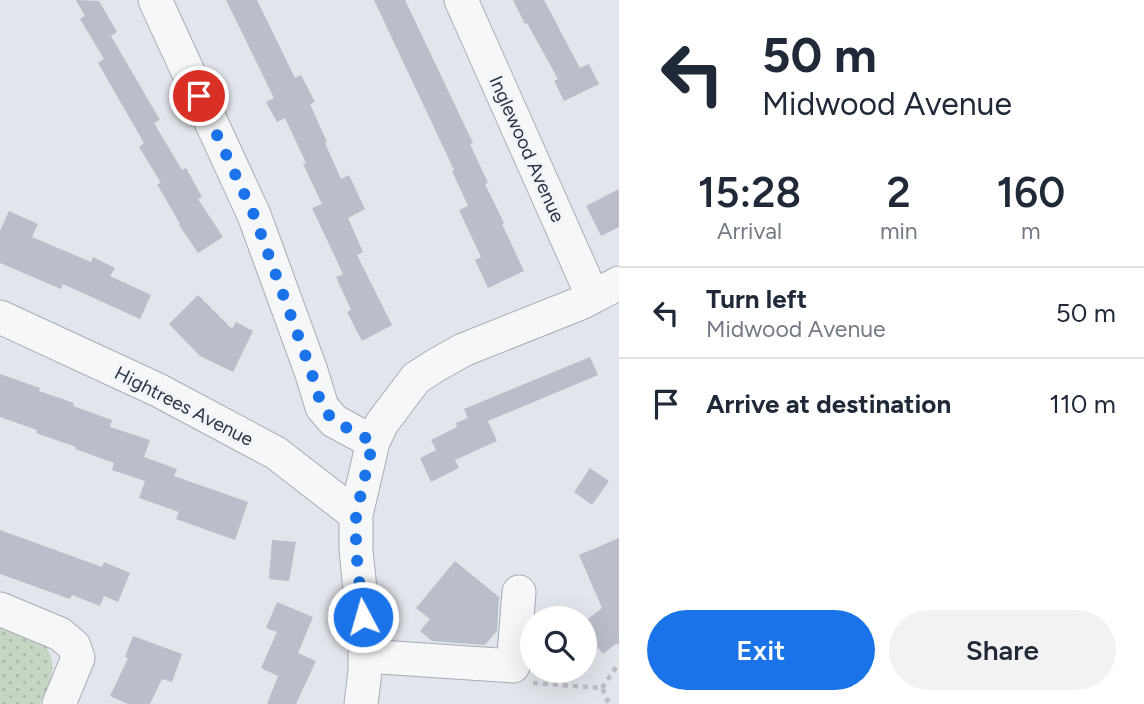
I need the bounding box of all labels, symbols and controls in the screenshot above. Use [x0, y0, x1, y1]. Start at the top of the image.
text: 50 m [762, 25, 877, 84]
icon: left [647, 28, 738, 119]
pin [169, 66, 229, 126]
street label: Inglewood Avenue [484, 72, 570, 226]
icon: arrive [180, 77, 218, 115]
text: Midwood Avenue [762, 85, 1012, 123]
text: 15:28 [698, 167, 801, 218]
text: 2 [887, 167, 911, 218]
text: 160 [996, 167, 1065, 218]
text: Arrival [717, 217, 782, 245]
text: min [880, 217, 918, 245]
text: m [1021, 217, 1041, 245]
text: Turn left [706, 283, 807, 315]
icon: left [647, 294, 685, 332]
text: 50 m [1056, 297, 1116, 329]
text: Midwood Avenue [706, 315, 886, 343]
street label: Hightrees Avenue [111, 361, 257, 451]
icon: arrive [647, 385, 685, 423]
text: Arrive at destination [706, 388, 951, 420]
text: 110 m [1049, 388, 1116, 420]
position arrow [326, 580, 400, 654]
map controls [520, 606, 597, 683]
button: search [520, 606, 597, 683]
button: Exit [647, 610, 875, 690]
button: Share [889, 610, 1116, 690]

